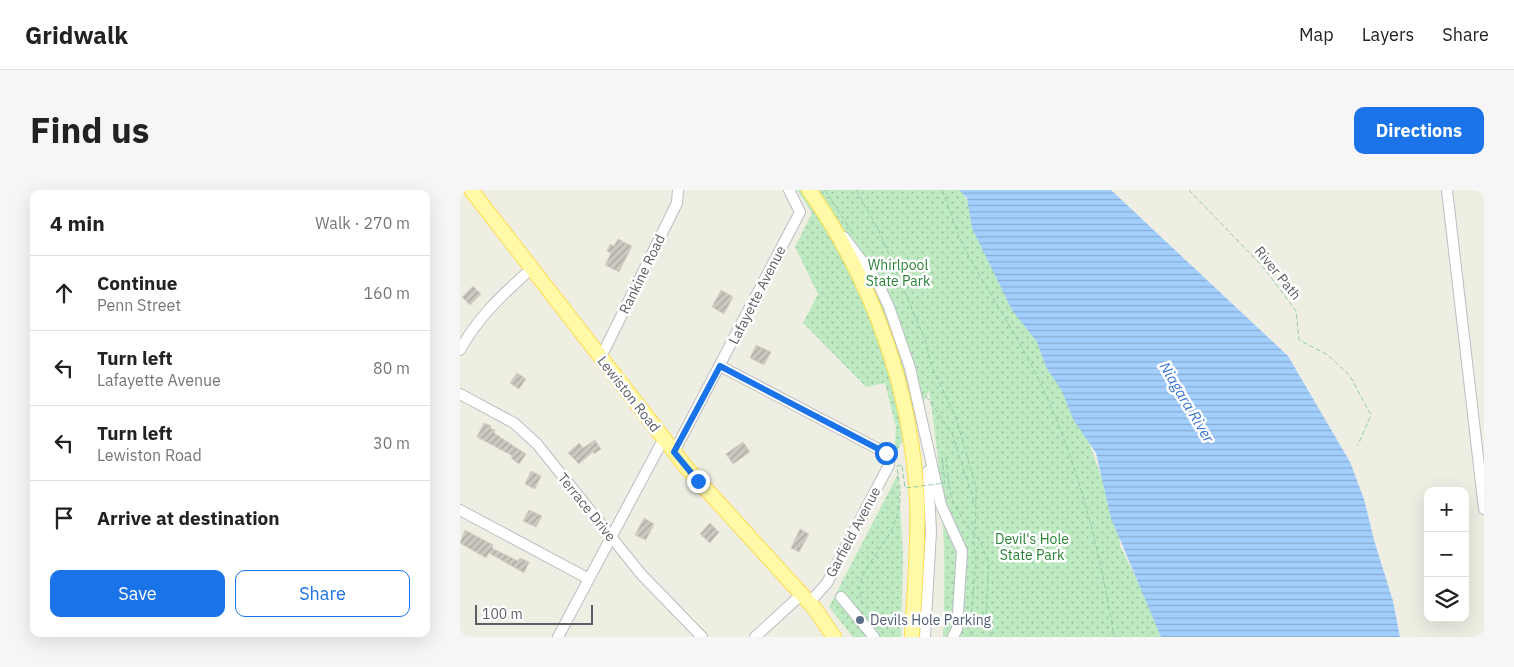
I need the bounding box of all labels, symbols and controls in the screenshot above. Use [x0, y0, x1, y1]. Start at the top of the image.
text: Gridwalk [25, 19, 128, 51]
text: Map [1299, 23, 1334, 46]
text: Layers [1362, 23, 1414, 46]
text: Share [1442, 23, 1489, 46]
text: Find us [30, 107, 149, 153]
button: Directions [1354, 107, 1484, 154]
text: 4 min [50, 209, 105, 237]
text: Walk · 270 m [315, 213, 410, 233]
street label: Rankine Road [615, 231, 669, 317]
street label: Lafayette Avenue [724, 242, 790, 347]
street label: River Path [1251, 242, 1305, 304]
park label: Whirlpool State Park [866, 256, 931, 290]
text: Continue [97, 271, 177, 295]
icon: ahead [50, 279, 78, 307]
text: 160 m [363, 283, 410, 303]
text: Penn Street [97, 295, 181, 315]
text: Turn left [97, 346, 173, 370]
street label: Lewiston Road [594, 352, 664, 436]
icon: left [50, 354, 78, 382]
text: 80 m [373, 358, 410, 378]
water label: Niagara River [1156, 358, 1219, 446]
text: Lafayette Avenue [97, 370, 221, 390]
text: Turn left [97, 421, 173, 445]
icon: left [50, 429, 78, 457]
text: 30 m [373, 433, 410, 453]
route start [875, 442, 898, 465]
text: Lewiston Road [97, 445, 202, 465]
street label: Terrace Drive [554, 469, 620, 545]
route end [687, 470, 710, 493]
street label: Garfield Avenue [822, 483, 885, 580]
map controls [1424, 487, 1469, 622]
button: + [1424, 487, 1469, 532]
icon: arrive [50, 504, 78, 532]
text: Arrive at destination [97, 506, 280, 530]
park label: Devil's Hole State Park [995, 530, 1069, 564]
button: − [1424, 532, 1469, 577]
button: Save [50, 570, 225, 617]
button: Share [235, 570, 410, 617]
button: layers [1424, 577, 1469, 622]
scale bar [475, 602, 592, 625]
text: 100 m [482, 605, 523, 623]
place label: Devils Hole Parking [870, 611, 992, 629]
marker: Devils Hole Parking [854, 614, 866, 626]

